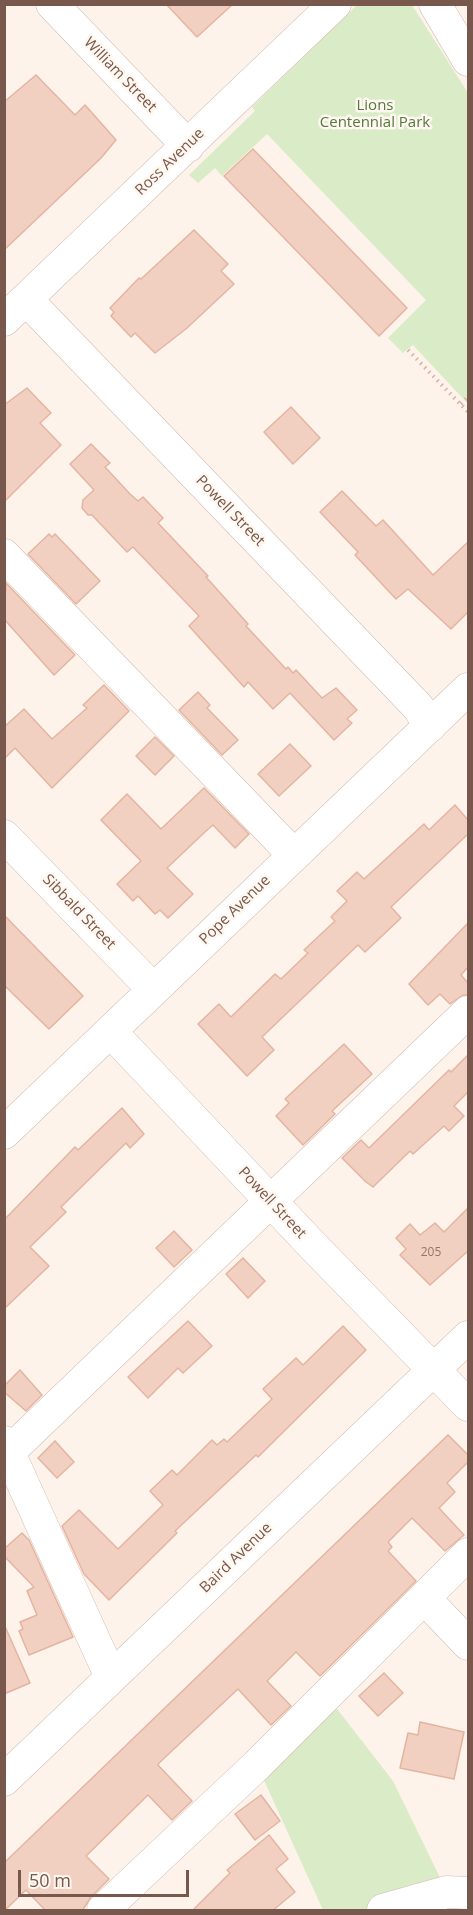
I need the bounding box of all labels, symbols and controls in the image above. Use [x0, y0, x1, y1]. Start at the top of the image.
street label: William Street [80, 34, 160, 116]
park label: Lions Centennial Park [320, 97, 430, 132]
street label: Ross Avenue [132, 125, 208, 199]
street label: Powell Street [192, 472, 268, 550]
street label: Sibbald Street [39, 871, 119, 953]
street label: Pope Avenue [196, 872, 274, 948]
street label: Powell Street [234, 1163, 310, 1243]
house number: 205 [421, 1246, 441, 1260]
street label: Baird Avenue [196, 1519, 276, 1597]
scale bar [21, 1858, 192, 1896]
text: 50 m [29, 1868, 71, 1892]

